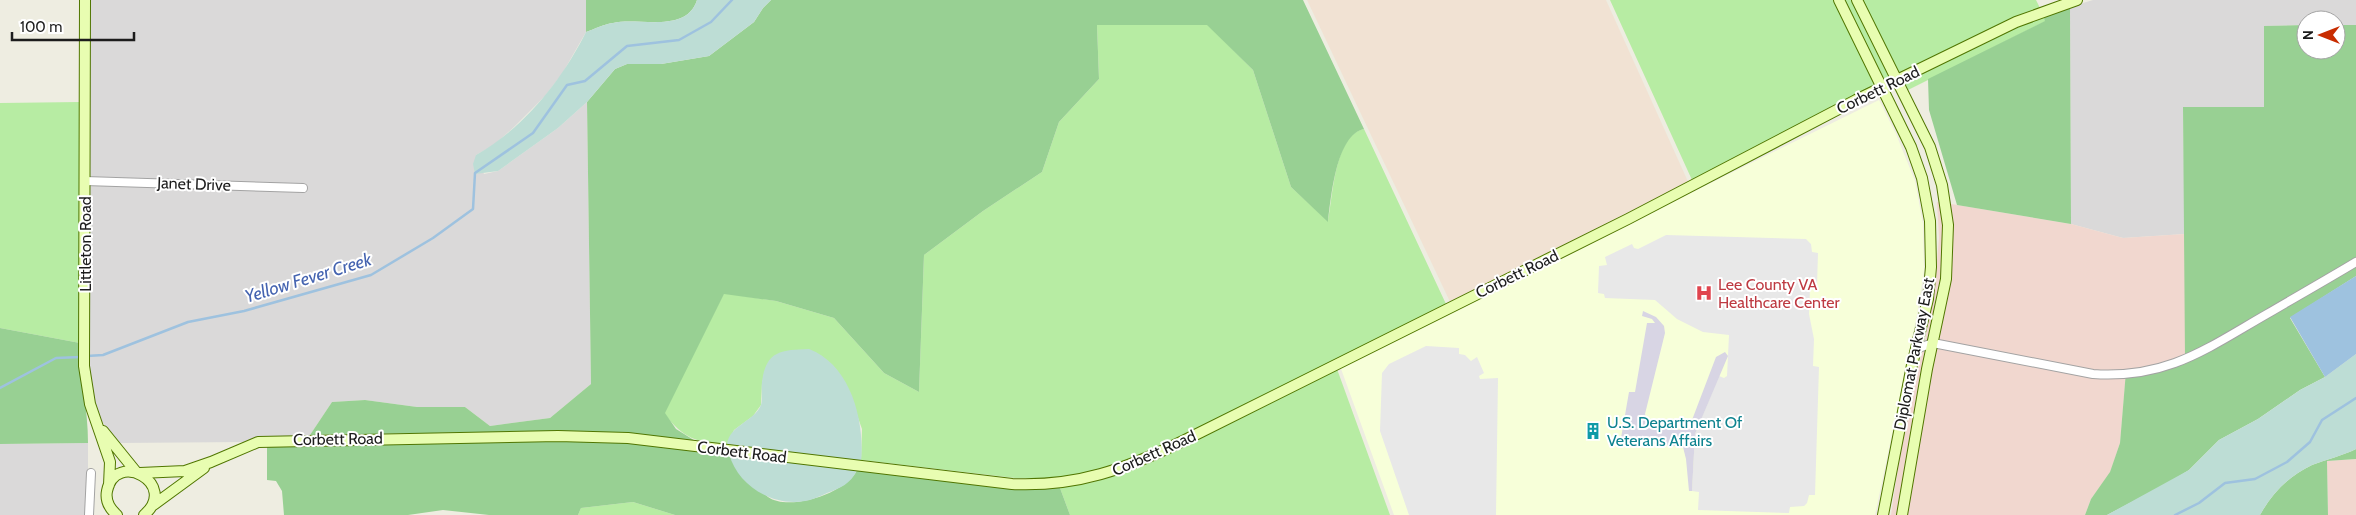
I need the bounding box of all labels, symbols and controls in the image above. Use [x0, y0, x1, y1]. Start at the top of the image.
scale bar [12, 10, 135, 42]
north arrow [2296, 10, 2346, 60]
text: 100 m [20, 18, 62, 36]
text: N [2299, 30, 2317, 40]
street label: Corbett Road [1834, 62, 1922, 118]
street label: Janet Drive [156, 173, 231, 195]
street label: Littleton Road [76, 196, 95, 292]
street label: Corbett Road [1473, 246, 1561, 302]
water label: Yellow Fever Creek [242, 248, 375, 308]
place label: Lee County VA Healthcare Center [1718, 275, 1840, 312]
street label: Diplomat Parkway East [1890, 276, 1938, 432]
hospital icon: Lee County VA Healthcare Center [1694, 283, 1714, 303]
place label: U.S. Department Of Veterans Affairs [1607, 413, 1743, 450]
building icon: U.S. Department Of Veterans Affairs [1583, 421, 1603, 441]
street label: Corbett Road [1109, 426, 1199, 480]
street label: Corbett Road [293, 429, 383, 449]
street label: Corbett Road [696, 437, 788, 467]

